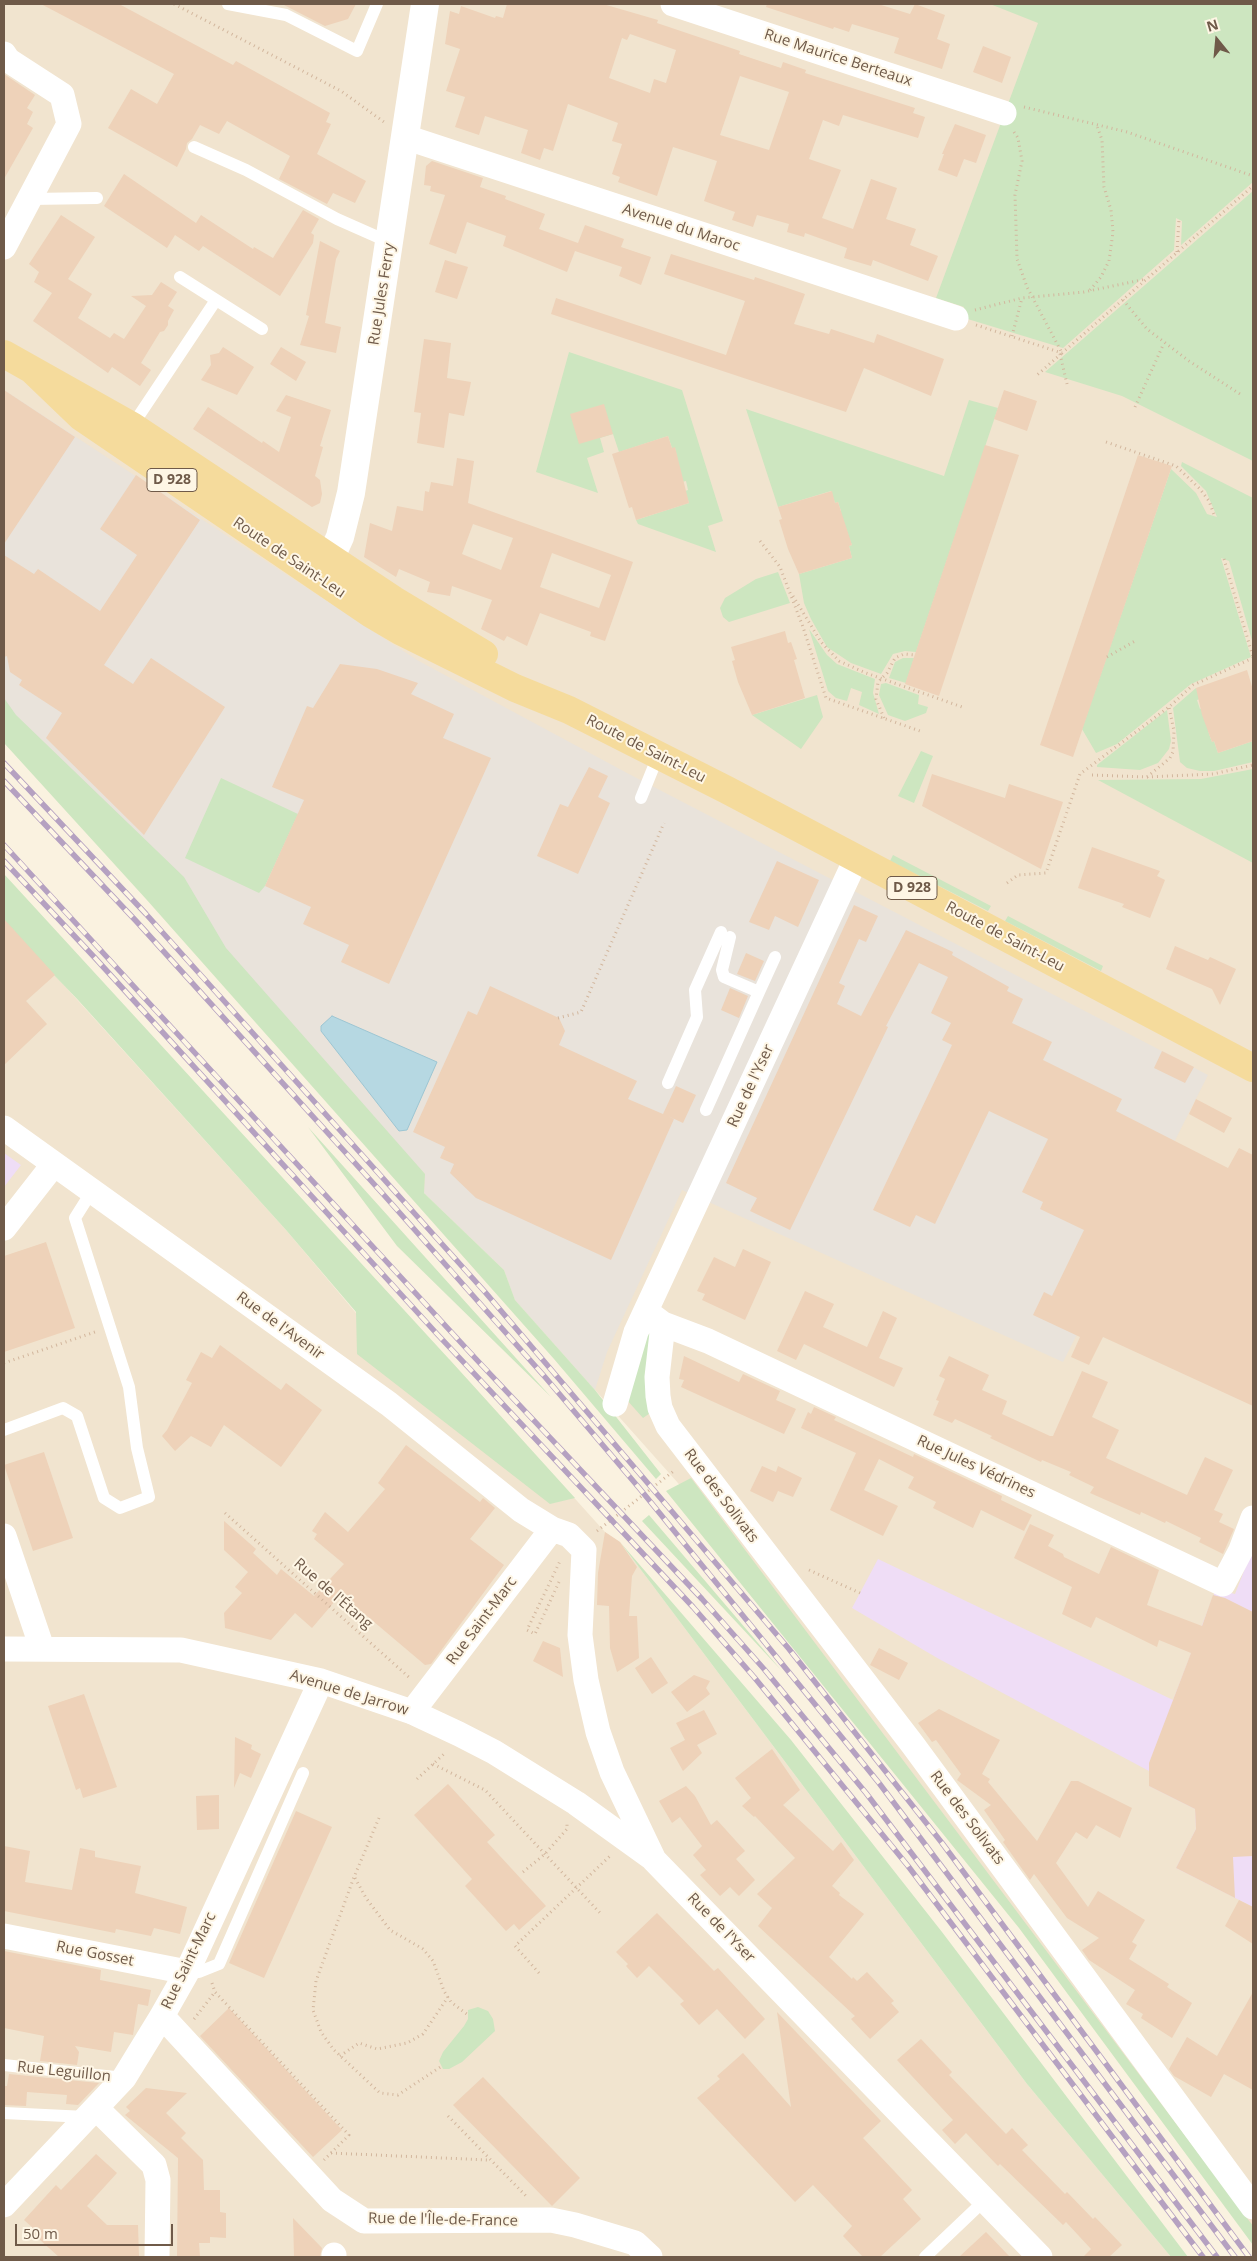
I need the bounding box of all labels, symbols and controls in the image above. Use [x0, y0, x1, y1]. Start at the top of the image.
text: N [1204, 14, 1221, 36]
north arrow [1192, 15, 1242, 65]
street label: Rue Maurice Berteaux [762, 26, 914, 90]
street label: Avenue du Maroc [620, 201, 742, 255]
street label: Rue Jules Ferry [365, 242, 399, 346]
road number: D 928 [147, 468, 197, 492]
street label: Route de Saint-Leu [229, 514, 349, 602]
street label: Route de Saint-Leu [583, 711, 709, 787]
road number: D 928 [887, 876, 937, 900]
street label: Route de Saint-Leu [943, 898, 1067, 976]
street label: Rue de l'Yser [724, 1042, 778, 1130]
street label: Rue de l'Avenir [233, 1288, 327, 1364]
street label: Rue Jules Védrines [914, 1432, 1038, 1502]
street label: Rue des Solivats [680, 1446, 762, 1546]
street label: Rue de l'Étang [290, 1555, 376, 1633]
street label: Rue Saint-Marc [443, 1573, 521, 1669]
street label: Avenue de Jarrow [288, 1666, 410, 1720]
street label: Rue des Solivats [926, 1768, 1008, 1868]
street label: Rue de l'Yser [683, 1890, 759, 1966]
street label: Rue Saint-Marc [158, 1910, 220, 2012]
street label: Rue Gosset [55, 1938, 135, 1970]
street label: Rue Leguillon [16, 2058, 112, 2086]
street label: Rue de l'Île-de-France [368, 2210, 518, 2230]
scale bar [18, 2214, 175, 2246]
text: 50 m [23, 2223, 58, 2243]

